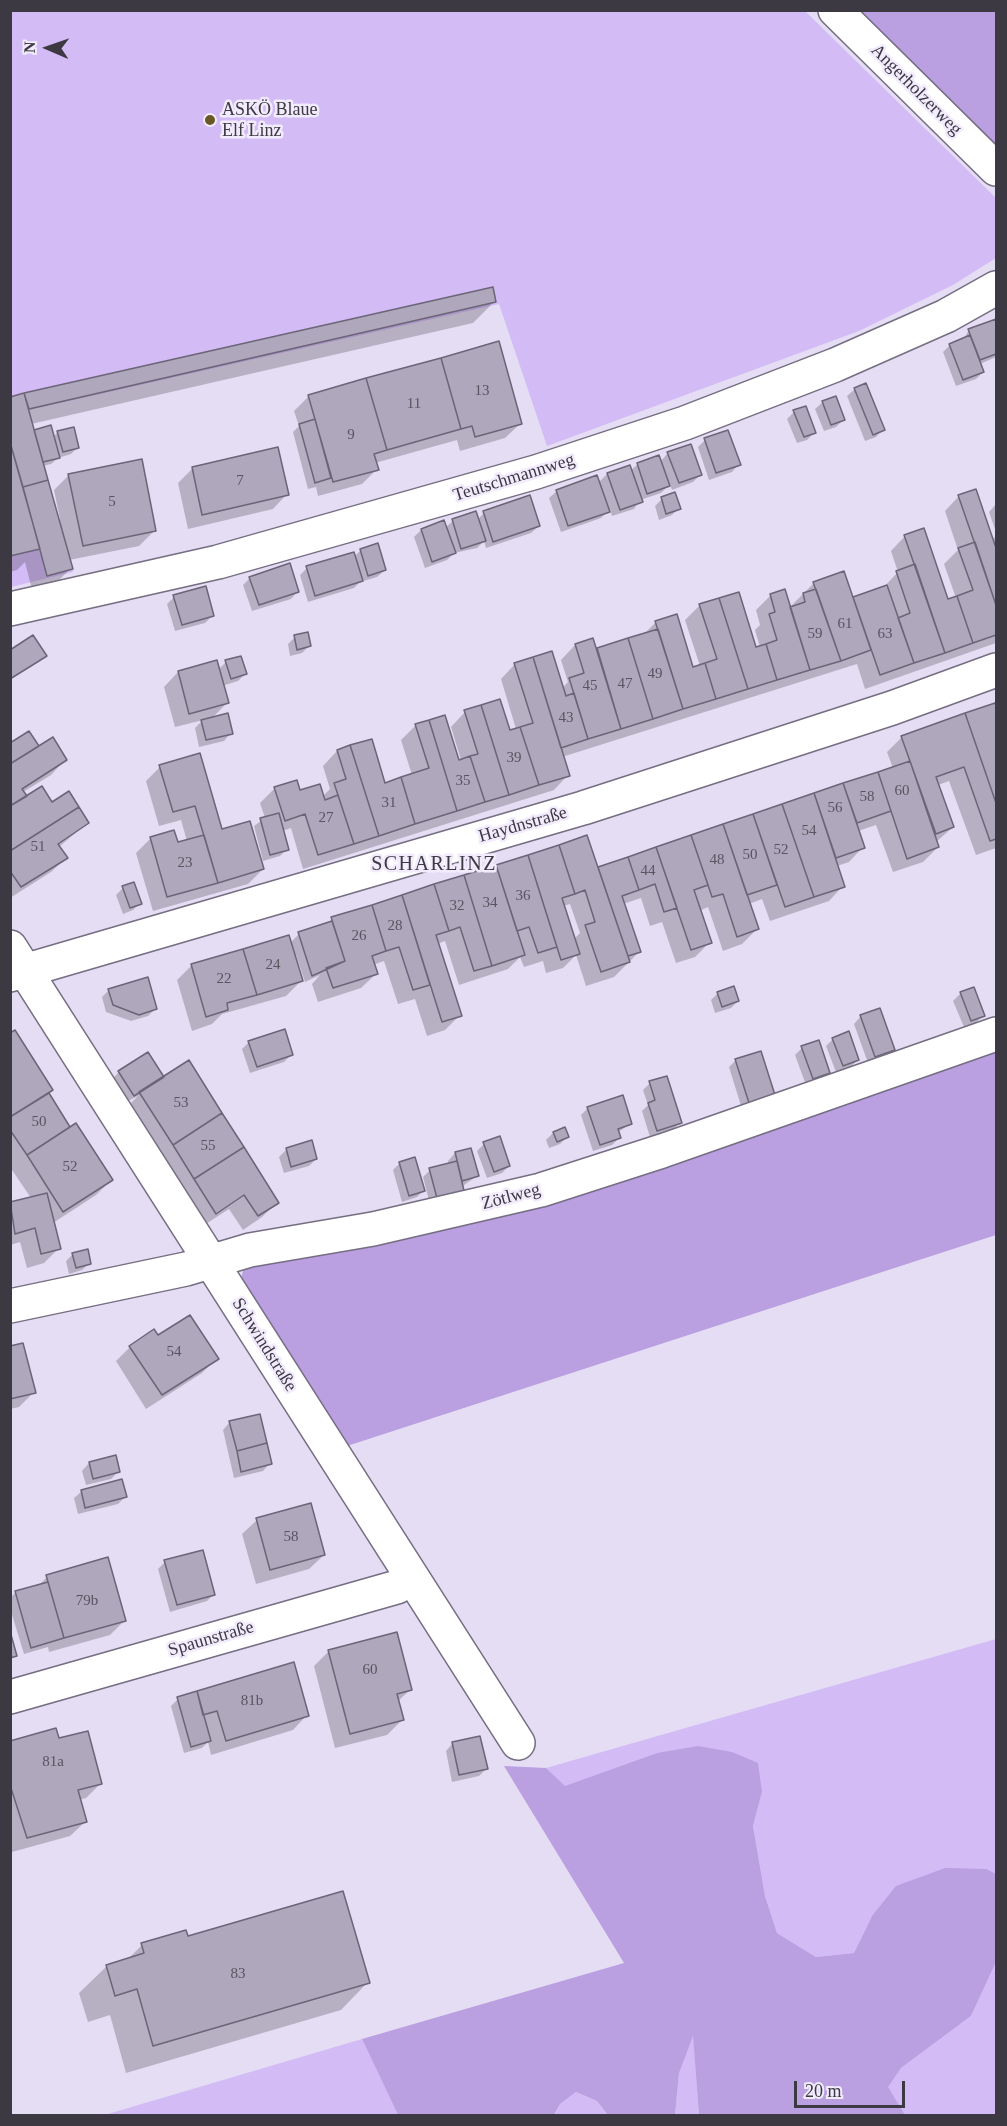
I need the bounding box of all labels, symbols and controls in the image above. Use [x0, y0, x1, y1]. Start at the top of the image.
north arrow [18, 18, 78, 78]
street label: Angerholzerweg [866, 40, 966, 140]
text: N [21, 41, 38, 53]
place label: ASKÖ Blaue Elf Linz [222, 99, 317, 142]
marker: ASKÖ Blaue Elf Linz [203, 113, 217, 127]
house number: 13 [474, 382, 490, 400]
house number: 11 [407, 395, 421, 413]
house number: 9 [347, 426, 355, 444]
street label: Teutschmannweg [451, 449, 577, 507]
house number: 7 [236, 472, 244, 490]
house number: 5 [108, 493, 116, 511]
house number: 61 [838, 615, 852, 633]
house number: 59 [808, 625, 822, 643]
house number: 63 [878, 625, 892, 643]
house number: 49 [648, 665, 662, 683]
house number: 47 [618, 675, 632, 693]
house number: 45 [582, 677, 598, 695]
house number: 43 [558, 709, 574, 727]
house number: 39 [506, 749, 522, 767]
house number: 35 [456, 772, 470, 790]
house number: 60 [894, 782, 910, 800]
house number: 58 [860, 788, 874, 806]
house number: 31 [382, 794, 396, 812]
house number: 56 [828, 799, 842, 817]
street label: Haydnstraße [476, 802, 570, 848]
house number: 27 [318, 809, 334, 827]
house number: 54 [802, 822, 816, 840]
house number: 51 [30, 838, 46, 856]
house number: 52 [774, 841, 788, 859]
house number: 50 [742, 846, 758, 864]
house number: 48 [710, 851, 724, 869]
district label: SCHARLINZ [371, 853, 497, 877]
house number: 23 [178, 854, 192, 872]
house number: 44 [640, 862, 656, 880]
house number: 36 [516, 887, 530, 905]
house number: 34 [482, 894, 498, 912]
house number: 32 [450, 897, 464, 915]
house number: 28 [388, 917, 402, 935]
house number: 26 [352, 927, 366, 945]
house number: 24 [266, 956, 280, 974]
house number: 22 [216, 970, 232, 988]
house number: 53 [174, 1094, 188, 1112]
house number: 50 [32, 1113, 46, 1131]
house number: 55 [200, 1137, 216, 1155]
house number: 52 [62, 1158, 78, 1176]
street label: Zötlweg [479, 1179, 543, 1215]
street label: Schwindstraße [227, 1294, 301, 1396]
house number: 54 [166, 1343, 182, 1361]
house number: 58 [284, 1528, 298, 1546]
house number: 79b [76, 1592, 98, 1610]
street label: Spaunstraße [166, 1616, 256, 1662]
house number: 60 [362, 1661, 378, 1679]
house number: 81b [241, 1692, 263, 1710]
house number: 81a [42, 1753, 64, 1771]
house number: 83 [230, 1965, 246, 1983]
scale bar [797, 2069, 908, 2107]
text: 20 m [805, 2081, 842, 2101]

